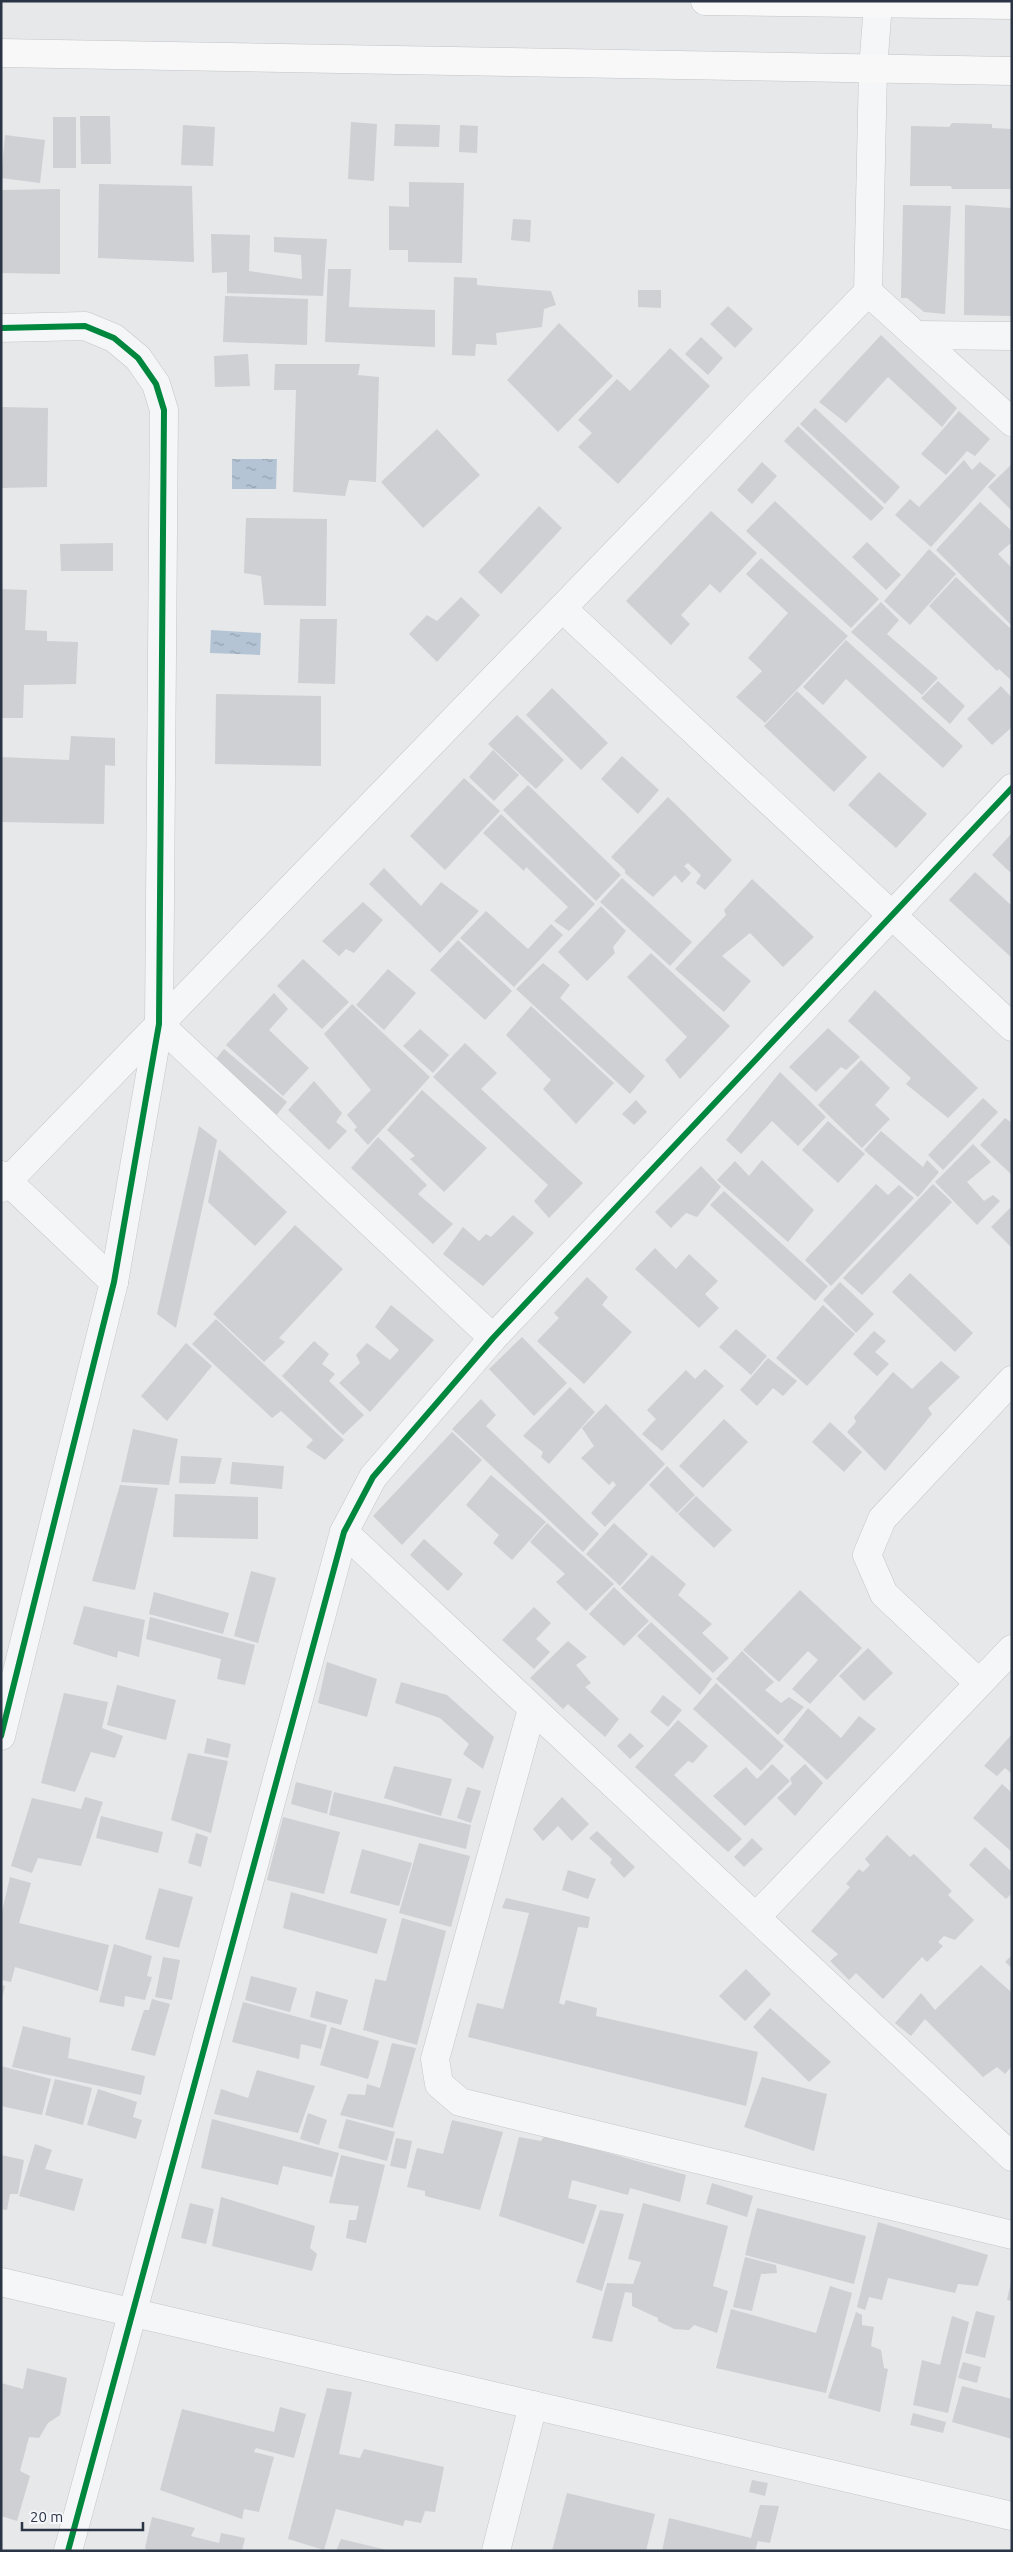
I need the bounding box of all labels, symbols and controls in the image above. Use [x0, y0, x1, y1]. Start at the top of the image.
scale bar [22, 2500, 144, 2532]
text: 20 m [30, 2508, 63, 2525]

